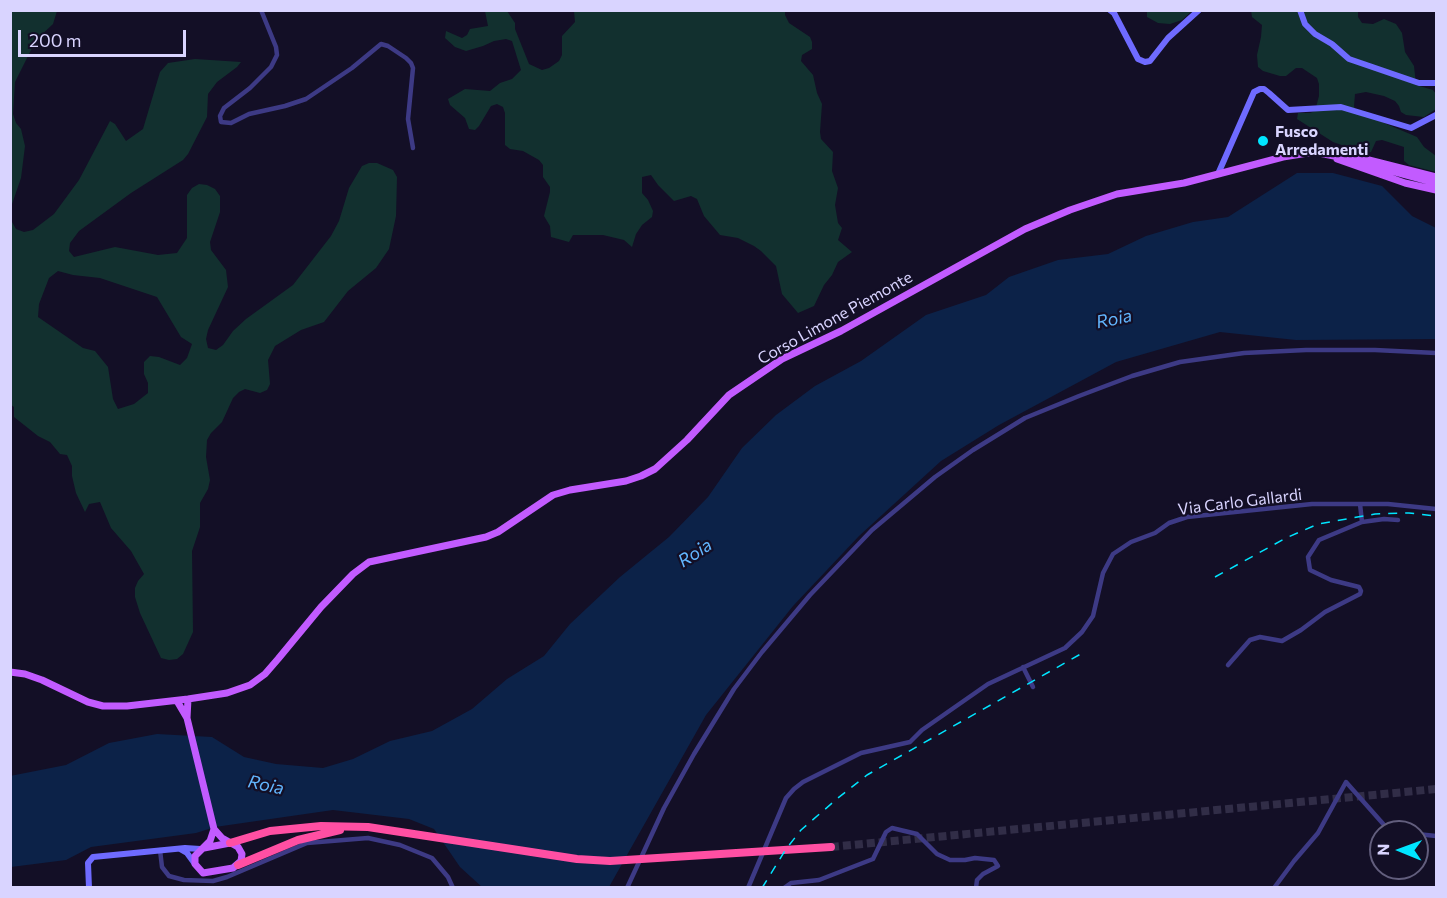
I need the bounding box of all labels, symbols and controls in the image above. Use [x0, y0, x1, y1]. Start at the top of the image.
scale bar [21, 18, 189, 56]
text: 200 m [29, 29, 82, 51]
place label: Fusco Arredamenti [1275, 122, 1369, 160]
marker: Fusco Arredamenti [1256, 134, 1270, 148]
street label: Corso Limone Piemonte [754, 267, 916, 369]
water label: Roia [1094, 305, 1134, 333]
street label: Via Carlo Gallardi [1177, 485, 1303, 519]
water label: Roia [674, 534, 716, 572]
water label: Roia [246, 771, 286, 799]
north arrow [1369, 820, 1429, 880]
text: N [1373, 844, 1392, 856]

